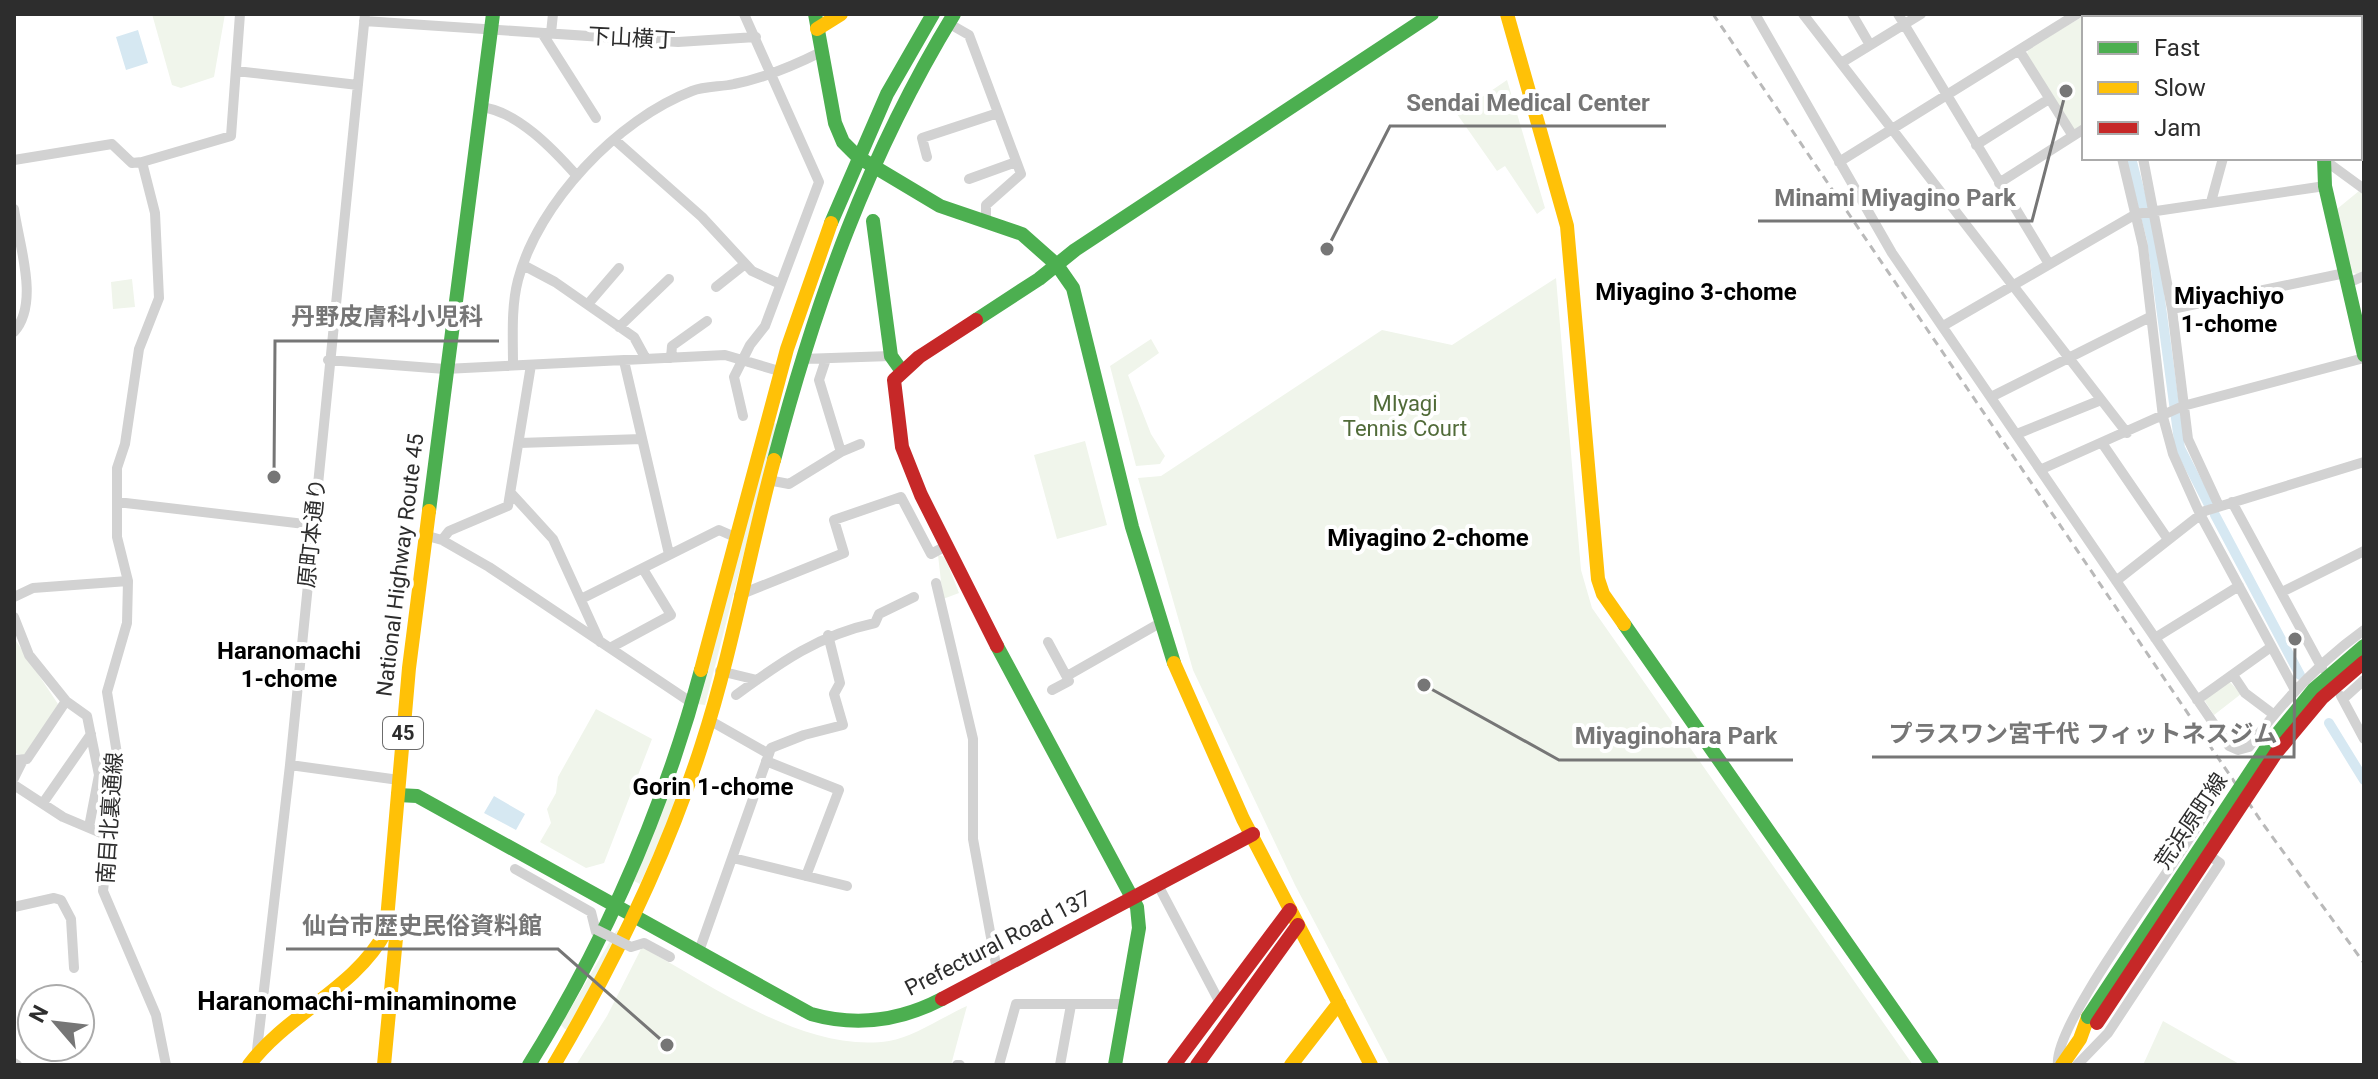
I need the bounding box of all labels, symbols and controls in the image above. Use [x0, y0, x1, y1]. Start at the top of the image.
legend [2082, 16, 2362, 160]
street label: 下山横丁 [587, 23, 677, 53]
text: Fast [2154, 34, 2200, 62]
text: Slow [2154, 74, 2206, 102]
callout: Sendai Medical Center [1390, 78, 1666, 126]
text: Sendai Medical Center [1406, 89, 1650, 117]
text: Jam [2154, 114, 2201, 142]
callout: Minami Miyagino Park [1758, 173, 2032, 221]
text: Minami Miyagino Park [1774, 184, 2017, 212]
district label: Miyagino 3-chome [1595, 278, 1797, 306]
district label: Miyachiyo 1-chome [2174, 282, 2284, 338]
callout: 丹野皮膚科小児科 [275, 293, 499, 341]
text: 丹野皮膚科小児科 [291, 303, 483, 331]
park label: MIyagi Tennis Court [1343, 391, 1467, 441]
street label: National Highway Route 45 [371, 432, 429, 698]
street label: 原町本通り [294, 477, 330, 589]
district label: Miyagino 2-chome [1327, 524, 1529, 552]
district label: Haranomachi 1-chome [217, 637, 361, 693]
callout: プラスワン宮千代 フィットネスジム [1872, 709, 2294, 757]
callout: Miyaginohara Park [1559, 712, 1793, 760]
road number: 45 [383, 717, 423, 749]
text: プラスワン宮千代 フィットネスジム [1888, 720, 2278, 748]
text: Miyaginohara Park [1575, 722, 1778, 750]
street label: 南目北裏通線 [93, 751, 127, 885]
street label: 荒浜原町線 [2150, 768, 2232, 874]
district label: Gorin 1-chome [633, 773, 794, 801]
street label: Prefectural Road 137 [901, 885, 1095, 1001]
callout: 仙台市歴史民俗資料館 [286, 901, 558, 949]
text: 仙台市歴史民俗資料館 [302, 912, 542, 940]
north arrow [16, 983, 96, 1063]
district label: Haranomachi-minaminome [197, 986, 517, 1016]
text: N [24, 1001, 53, 1027]

